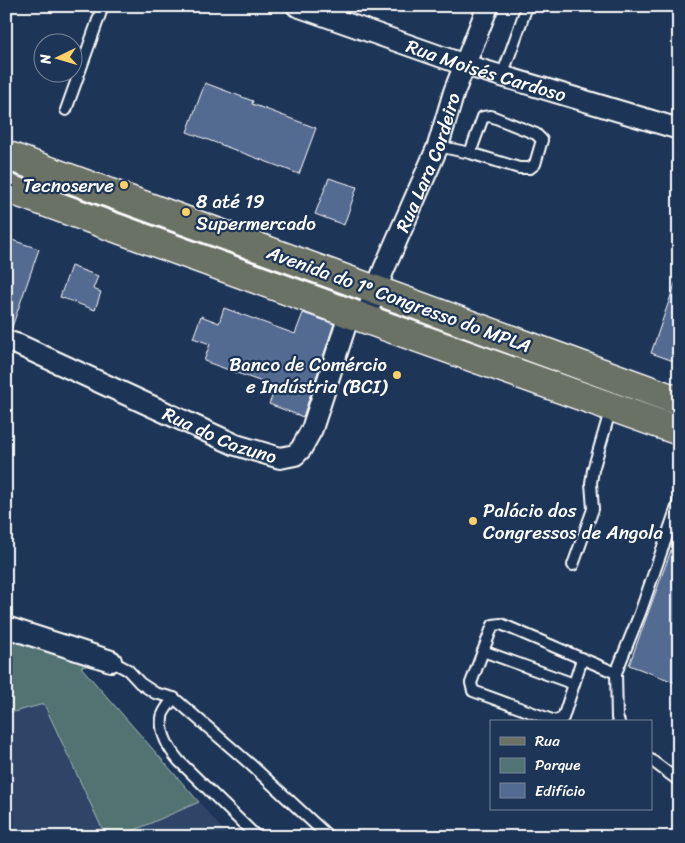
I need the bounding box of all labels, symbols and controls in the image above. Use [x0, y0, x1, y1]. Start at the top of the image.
street label: Rua Moisés Cardoso [402, 29, 571, 111]
north arrow [32, 32, 82, 82]
text: N [33, 53, 59, 66]
street label: Rua Lara Cordeiro [386, 88, 470, 237]
place label: Tecnoserve [23, 169, 114, 202]
marker: Tecnoserve [118, 179, 130, 191]
place label: 8 até 19 Supermercado [196, 185, 316, 240]
marker: 8 até 19 Supermercado [180, 206, 192, 218]
street label: Avenida do 1º Congresso do MPLA [261, 235, 536, 362]
place label: Banco de Comércio e Indústria (BCI) [229, 348, 388, 403]
marker: Banco de Comércio e Indústria (BCI) [391, 369, 403, 381]
street label: Rua do Cazuno [157, 397, 281, 473]
place label: Palácio dos Congressos de Angola [483, 494, 664, 549]
marker: Palácio dos Congressos de Angola [467, 515, 479, 527]
legend [490, 720, 652, 810]
text: Rua [535, 728, 560, 754]
text: Parque [535, 752, 580, 778]
text: Edifício [535, 778, 586, 804]

